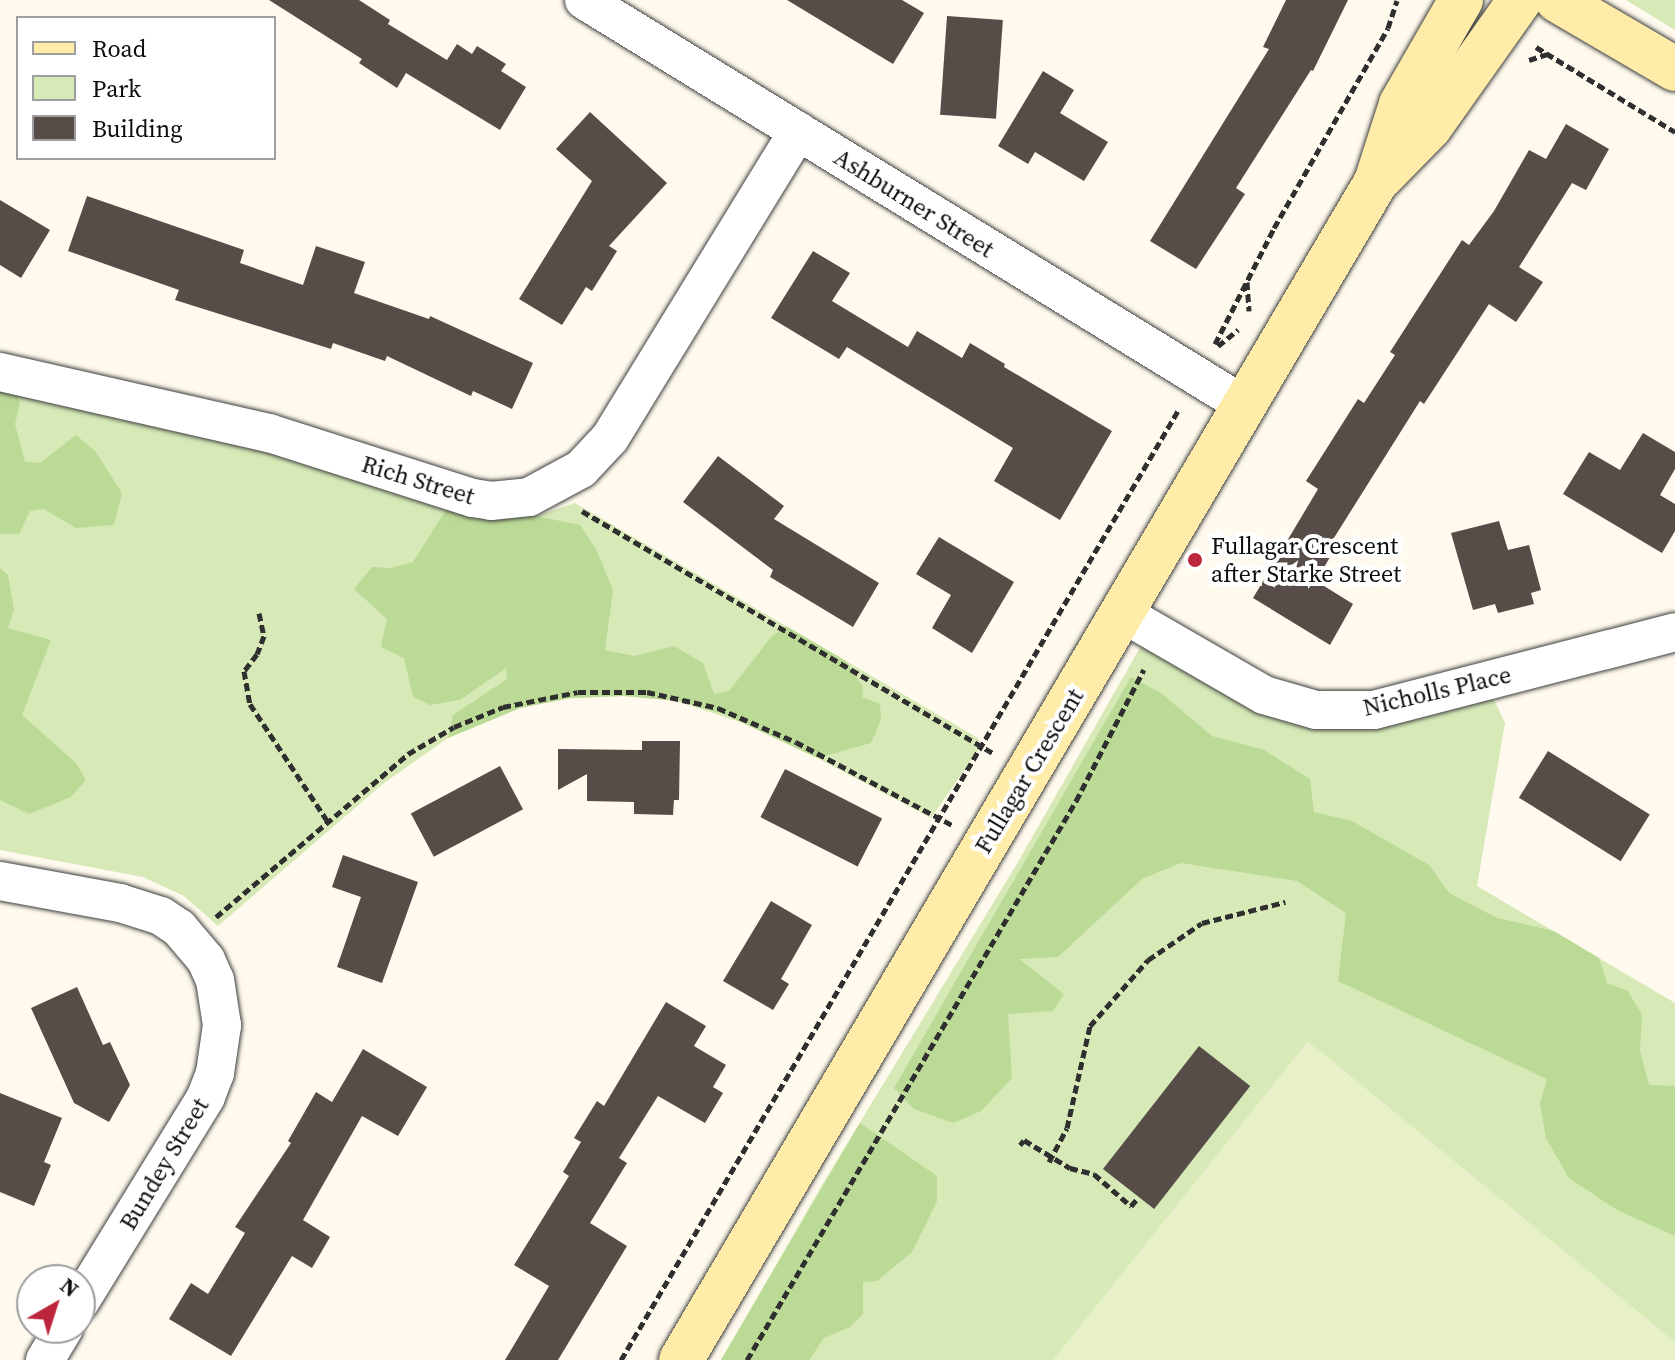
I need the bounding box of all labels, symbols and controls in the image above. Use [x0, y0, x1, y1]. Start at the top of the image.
legend [16, 16, 276, 160]
text: Road [92, 32, 146, 65]
text: Park [92, 72, 141, 105]
text: Building [92, 112, 183, 145]
street label: Ashburner Street [829, 142, 999, 264]
street label: Rich Street [358, 449, 478, 511]
place label: Fullagar Crescent after Starke Street [1211, 532, 1401, 588]
marker: Fullagar Crescent after Starke Street [1186, 551, 1204, 569]
street label: Nicholls Place [1360, 660, 1514, 722]
street label: Fullagar Crescent [968, 683, 1090, 859]
street label: Bundey Street [113, 1093, 215, 1235]
north arrow [16, 1264, 96, 1344]
text: N [54, 1270, 86, 1304]

